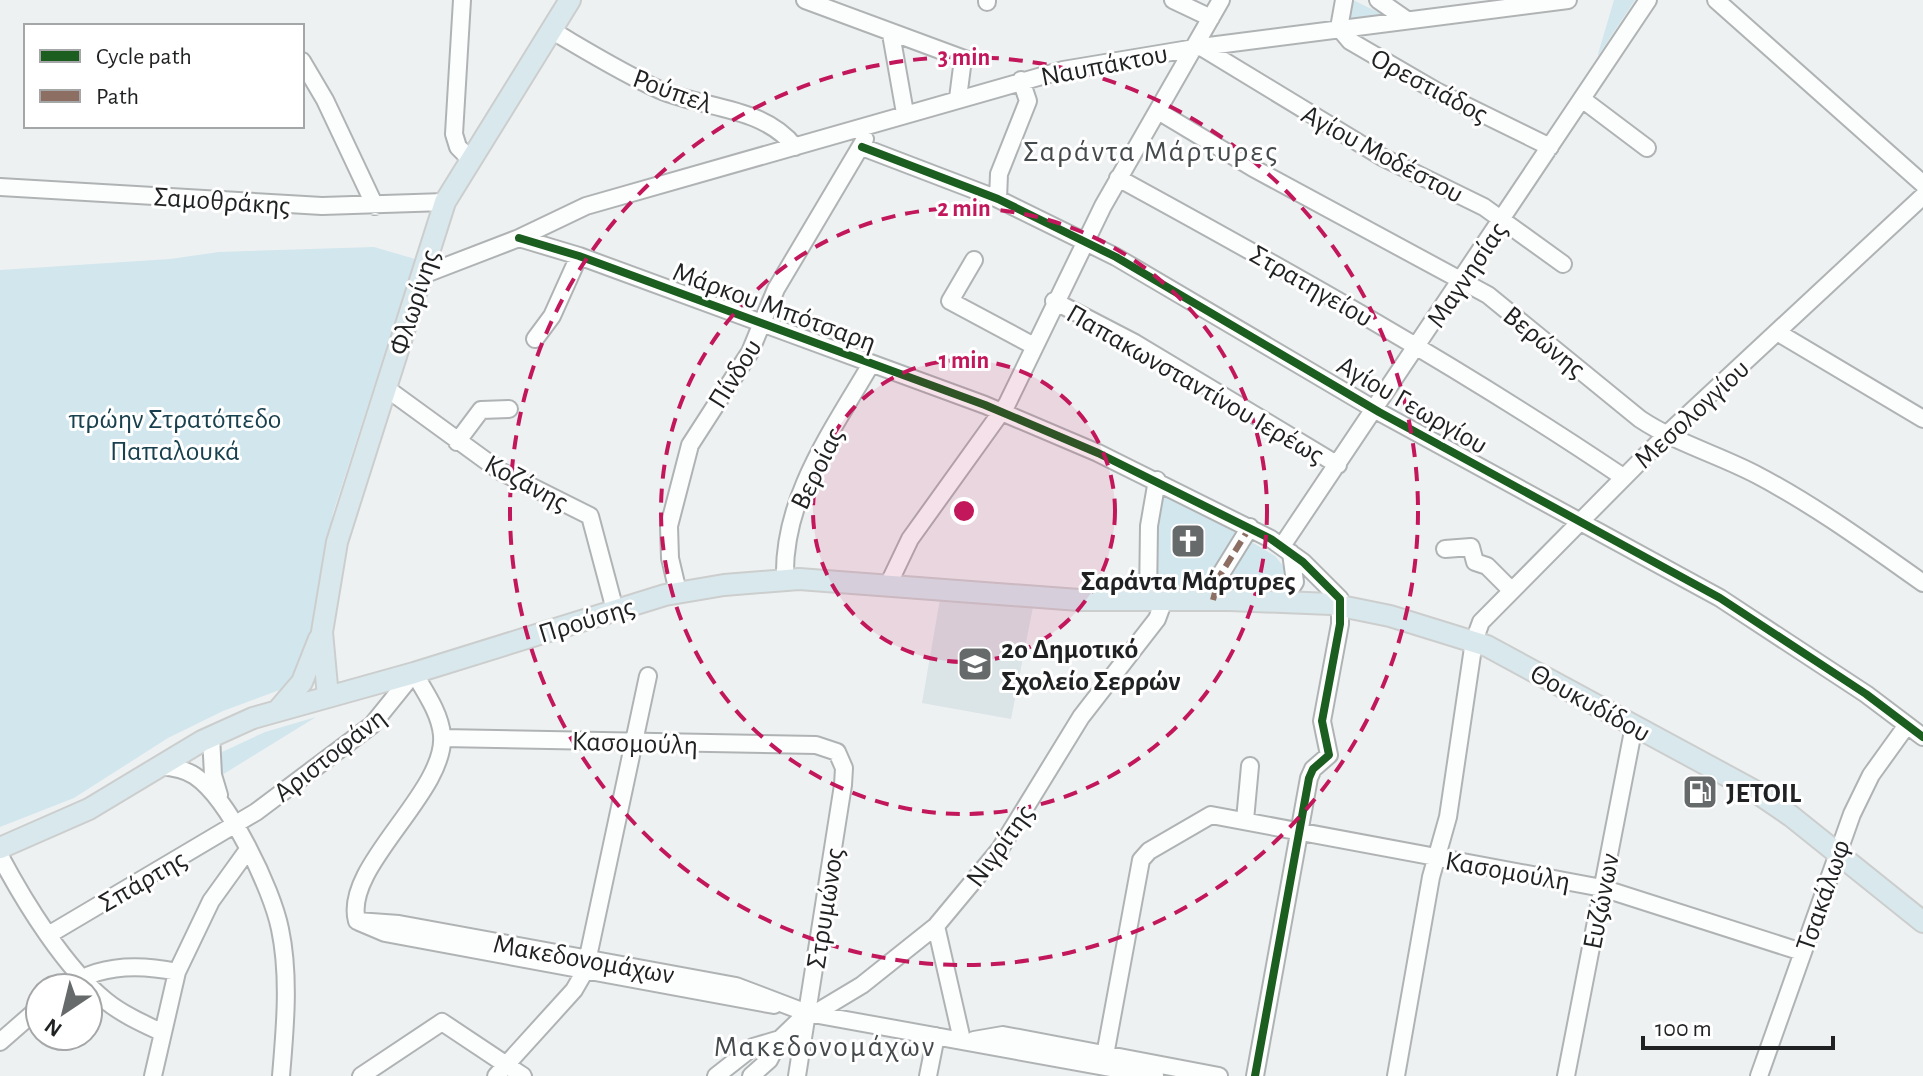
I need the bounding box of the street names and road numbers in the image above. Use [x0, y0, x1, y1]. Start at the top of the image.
street label: Ναυπάκτου [1039, 40, 1170, 92]
street label: Ορεστιάδος [1366, 44, 1492, 129]
street label: Ρούπελ [629, 65, 716, 119]
street label: Αγίου Μοδέστου [1297, 100, 1468, 209]
street label: Σαμοθράκης [152, 183, 291, 221]
street label: Μαγνησίας [1422, 217, 1513, 333]
street label: Στρατηγείου [1245, 240, 1377, 333]
street label: Φλωρίνης [385, 246, 445, 359]
street label: Μάρκου Μπότσαρη [669, 258, 880, 358]
street label: Παπακωνσταντίνου Ιερέως [1062, 300, 1329, 470]
street label: Βερώνης [1497, 301, 1590, 384]
street label: Πίνδου [704, 334, 768, 414]
street label: Αγίου Γεωργίου [1332, 351, 1492, 460]
street label: Μεσολογγίου [1630, 355, 1755, 474]
street label: Βεροίας [786, 423, 850, 514]
street label: Κοζάνης [480, 450, 572, 517]
street label: Προύσης [535, 593, 638, 649]
street label: Θουκυδίδου [1525, 659, 1655, 748]
street label: Αριστοφάνη [269, 703, 391, 808]
street label: Κασομούλη [571, 728, 699, 760]
street label: Νιγρίτης [962, 800, 1040, 893]
street label: Τσακάλωφ [1792, 836, 1856, 955]
street label: Σπάρτης [94, 846, 192, 918]
street label: Στρυμώνος [803, 846, 849, 971]
street label: Κασομούλη [1443, 847, 1572, 897]
street label: Ευζώνων [1579, 851, 1625, 952]
street label: Μακεδονομάχων [491, 930, 676, 990]

